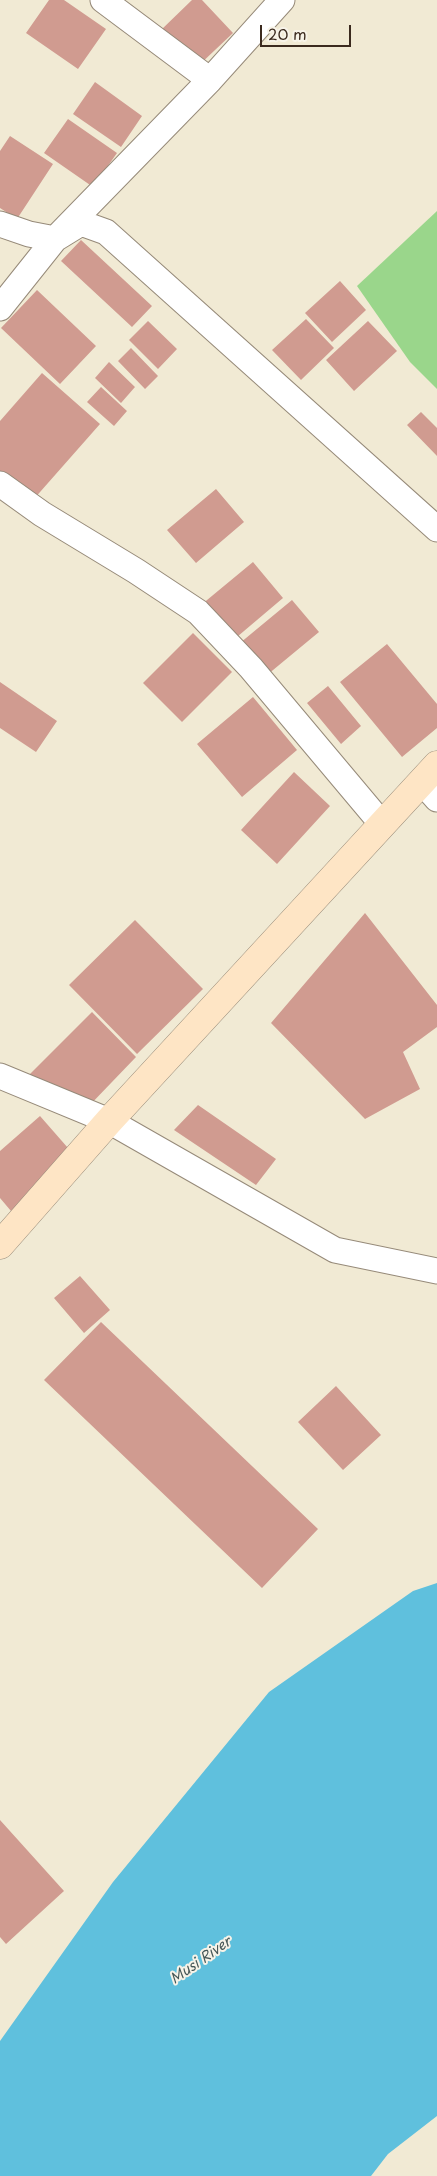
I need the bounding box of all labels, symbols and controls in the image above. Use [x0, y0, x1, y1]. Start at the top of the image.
scale bar [262, 15, 353, 47]
text: 20 m [268, 22, 307, 45]
water label: Musi River [167, 1934, 235, 1988]

